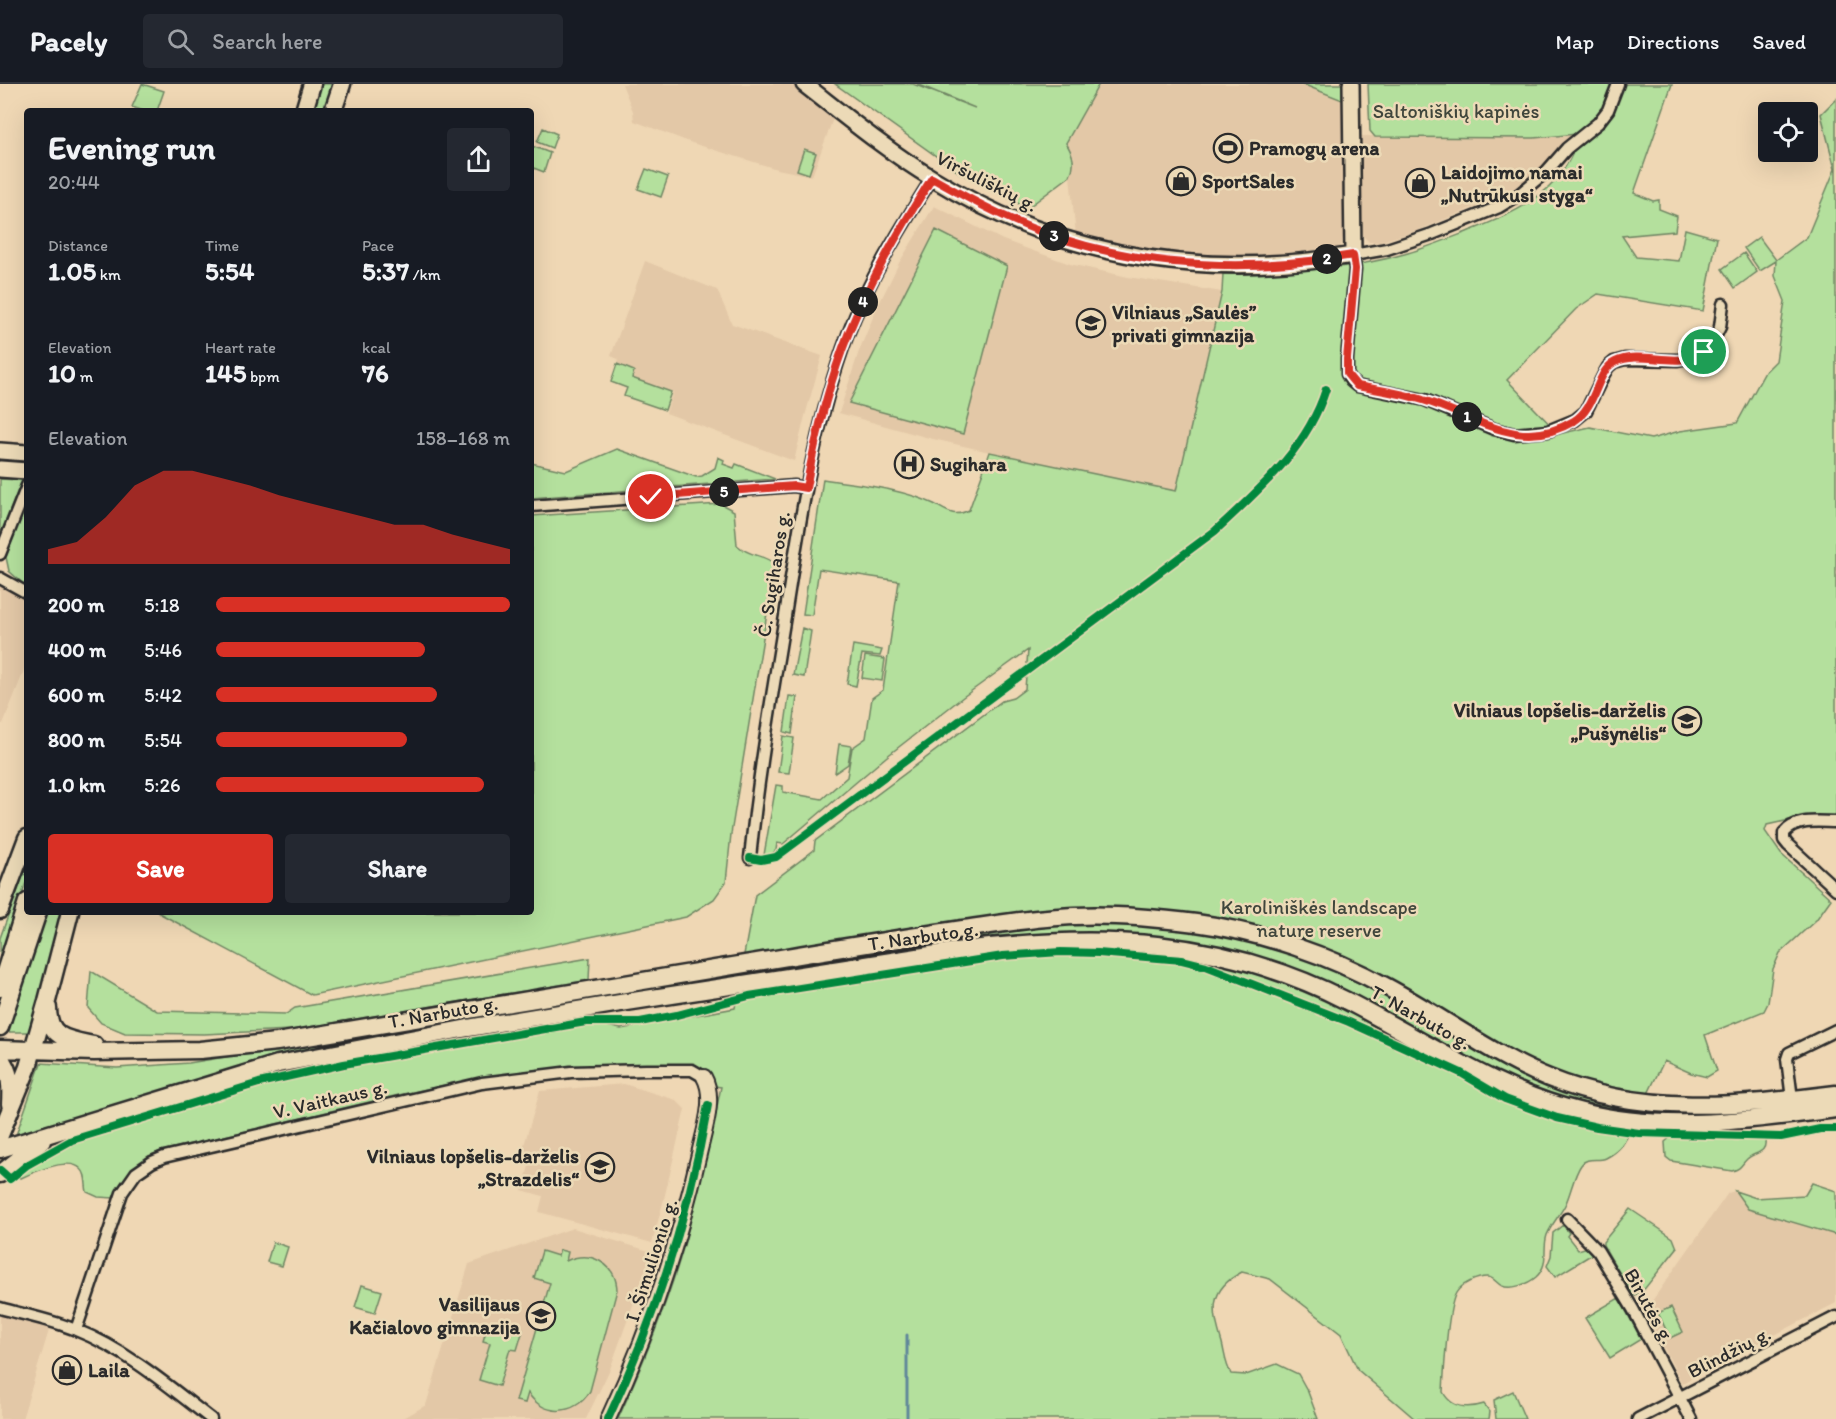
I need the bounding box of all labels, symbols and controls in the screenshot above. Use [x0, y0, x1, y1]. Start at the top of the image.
search box [143, 14, 563, 68]
text: Pacely [30, 24, 107, 58]
icon: search [164, 25, 197, 58]
text: Search here [212, 28, 323, 55]
text: Map [1556, 29, 1594, 54]
text: Directions [1627, 29, 1719, 54]
text: Saved [1752, 29, 1806, 54]
park label: Saltoniškių kapinės [1373, 99, 1539, 123]
map controls [1758, 102, 1818, 162]
button: locate [1758, 102, 1818, 162]
text: Evening run [48, 128, 215, 167]
button: share [447, 128, 510, 191]
sports icon: Pramogų arena [1212, 132, 1244, 164]
place label: Pramogų arena [1249, 136, 1379, 161]
street label: Viršuliškių g. [932, 145, 1042, 217]
place label: Laidojimo namai „Nutrūkusi styga“ [1441, 160, 1593, 208]
shop icon: SportSales [1165, 165, 1197, 197]
shop icon: Laidojimo namai „Nutrūkusi styga“ [1404, 167, 1436, 199]
place label: SportSales [1202, 169, 1294, 194]
text: 20:44 [48, 170, 100, 194]
pin: 3 [1039, 221, 1069, 251]
text: 3 [1050, 226, 1058, 245]
text: Distance [48, 236, 108, 255]
text: Time [205, 236, 239, 255]
text: Pace [362, 236, 394, 255]
pin: 2 [1312, 244, 1342, 274]
text: 2 [1323, 249, 1331, 268]
text: 1.05 [48, 255, 96, 287]
text: 5:54 [205, 255, 254, 287]
text: 5:37 [362, 255, 409, 287]
text: km [96, 265, 121, 284]
text: /km [409, 265, 441, 284]
pin: 4 [848, 287, 878, 317]
text: 4 [858, 292, 868, 311]
place label: Vilniaus „Saulės” privati gimnazija [1111, 300, 1257, 348]
school or university icon: Vilniaus „Saulės” privati gimnazija [1075, 307, 1107, 339]
pin [1678, 326, 1729, 377]
icon: arrive [1687, 335, 1720, 368]
text: Elevation [48, 338, 112, 357]
text: Heart rate [205, 338, 276, 357]
text: kcal [362, 338, 390, 357]
text: 10 [48, 357, 76, 389]
text: 145 [205, 357, 246, 389]
text: 76 [362, 357, 389, 389]
text: m [76, 367, 93, 386]
text: bpm [246, 367, 280, 386]
pin: 1 [1452, 402, 1482, 432]
text: 1 [1463, 407, 1471, 426]
text: Elevation [48, 426, 127, 450]
text: 158–168 m [416, 426, 510, 450]
hospital icon: Sugihara [893, 448, 925, 480]
place label: Sugihara [930, 452, 1007, 477]
pin [625, 471, 676, 522]
pin: 5 [709, 477, 739, 507]
icon: check [634, 480, 667, 513]
text: 5 [720, 482, 728, 501]
street label: Č. Sugiharos g. [751, 509, 795, 639]
text: 200 m [48, 593, 104, 617]
text: 5:18 [144, 593, 180, 617]
text: 400 m [48, 638, 106, 662]
text: 5:46 [144, 638, 182, 662]
text: 600 m [48, 683, 105, 707]
text: 5:42 [144, 683, 182, 707]
place label: Vilniaus lopšelis-darželis „Pušynėlis“ [1454, 698, 1667, 746]
school or university icon: Vilniaus lopšelis-darželis „Pušynėlis“ [1671, 705, 1703, 737]
text: 800 m [48, 728, 105, 752]
text: 5:54 [144, 728, 182, 752]
text: 1.0 km [48, 773, 105, 797]
text: 5:26 [144, 773, 181, 797]
button: Save [48, 834, 273, 903]
button: Share [285, 834, 510, 903]
park label: Karoliniškės landscape nature reserve [1221, 895, 1417, 942]
street label: T. Narbuto g. [866, 916, 980, 956]
street label: T. Narbuto g. [1367, 980, 1475, 1054]
street label: T. Narbuto g. [386, 991, 500, 1033]
street label: V. Vaitkaus g. [271, 1074, 389, 1124]
place label: Vilniaus lopšelis-darželis „Strazdelis“ [367, 1144, 580, 1191]
school or university icon: Vilniaus lopšelis-darželis „Strazdelis“ [584, 1151, 616, 1183]
street label: I. Šimulionio g. [620, 1195, 682, 1325]
street label: Birutės g. [1619, 1264, 1681, 1348]
place label: Vasilijaus Kačialovo gimnazija [349, 1292, 521, 1340]
school or university icon: Vasilijaus Kačialovo gimnazija [525, 1300, 557, 1332]
street label: Blindžių g. [1683, 1321, 1775, 1383]
shop icon: Laila [51, 1354, 83, 1386]
place label: Laila [88, 1358, 130, 1382]

